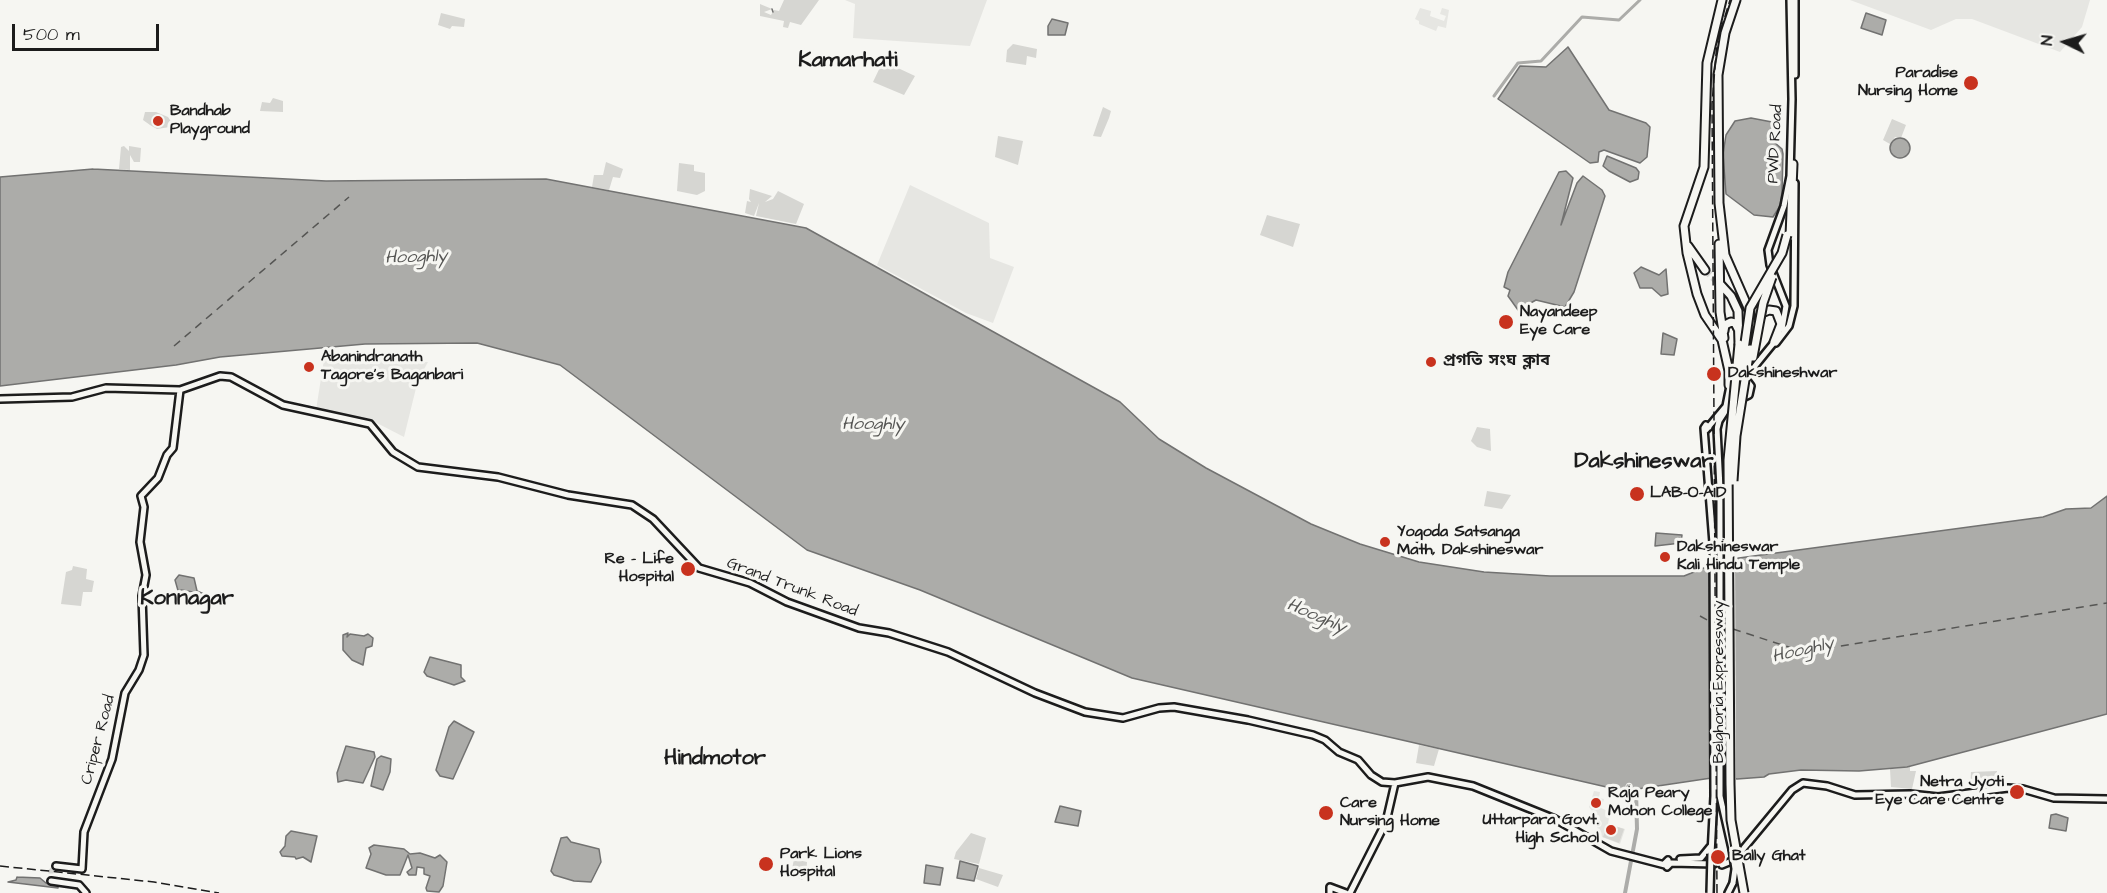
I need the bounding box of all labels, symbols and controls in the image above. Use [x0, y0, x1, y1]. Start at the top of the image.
scale bar [15, 12, 162, 50]
north arrow [2035, 12, 2095, 72]
text: 500 m [23, 22, 80, 47]
text: N [2036, 34, 2058, 46]
district label: Kamarhati [798, 48, 898, 74]
place label: Paradise Nursing Home [1858, 64, 1958, 102]
marker: Paradise Nursing Home [1962, 74, 1980, 92]
place label: Bandhab Playground [170, 102, 250, 140]
street label: PWD Road [1764, 104, 1788, 184]
marker: Bandhab Playground [151, 114, 165, 128]
water label: Hooghly [385, 246, 447, 270]
place label: Nayandeep Eye Care [1520, 303, 1598, 341]
marker: Nayandeep Eye Care [1497, 313, 1515, 331]
place label: Abanindranath Tagore's Baganbari [321, 348, 463, 386]
place label: প্রগতি সংঘ ক্লাব [1443, 352, 1550, 372]
marker: প্রগতি সংঘ ক্লাব [1424, 355, 1438, 369]
marker: Abanindranath Tagore's Baganbari [302, 360, 316, 374]
place label: Dakshineshwar [1728, 364, 1837, 384]
marker: Dakshineshwar [1705, 365, 1723, 383]
water label: Hooghly [842, 414, 904, 436]
district label: Dakshineswar [1574, 449, 1714, 475]
place label: LAB-O-AID [1650, 484, 1726, 504]
marker: LAB-O-AID [1628, 485, 1646, 503]
place label: Yogoda Satsanga Math, Dakshineswar [1397, 523, 1543, 561]
marker: Yogoda Satsanga Math, Dakshineswar [1378, 535, 1392, 549]
place label: Dakshineswar Kali Hindu Temple [1677, 538, 1800, 576]
place label: Re - Life Hospital [604, 550, 674, 588]
marker: Dakshineswar Kali Hindu Temple [1658, 550, 1672, 564]
street label: Grand Trunk Road [724, 554, 860, 622]
marker: Re - Life Hospital [679, 560, 697, 578]
district label: Konnagar [140, 586, 234, 612]
water label: Hooghly [1283, 595, 1349, 639]
street label: Belghoria Expressway [1710, 601, 1730, 763]
water label: Hooghly [1770, 633, 1836, 669]
street label: Criper Road [78, 693, 120, 787]
district label: Hindmotor [664, 746, 766, 772]
place label: Netra Jyoti Eye Care Centre [1875, 773, 2004, 811]
marker: Netra Jyoti Eye Care Centre [2008, 783, 2026, 801]
place label: Raja Peary Mohon College [1608, 784, 1712, 822]
place label: Care Nursing Home [1340, 794, 1440, 832]
marker: Raja Peary Mohon College [1589, 796, 1603, 810]
marker: Care Nursing Home [1317, 804, 1335, 822]
place label: Uttarpara Govt. High School [1483, 811, 1599, 849]
marker: Uttarpara Govt. High School [1604, 823, 1618, 837]
place label: Park Lions Hospital [780, 845, 862, 883]
place label: Bally Ghat [1732, 847, 1805, 867]
marker: Bally Ghat [1709, 848, 1727, 866]
marker: Park Lions Hospital [757, 855, 775, 873]

